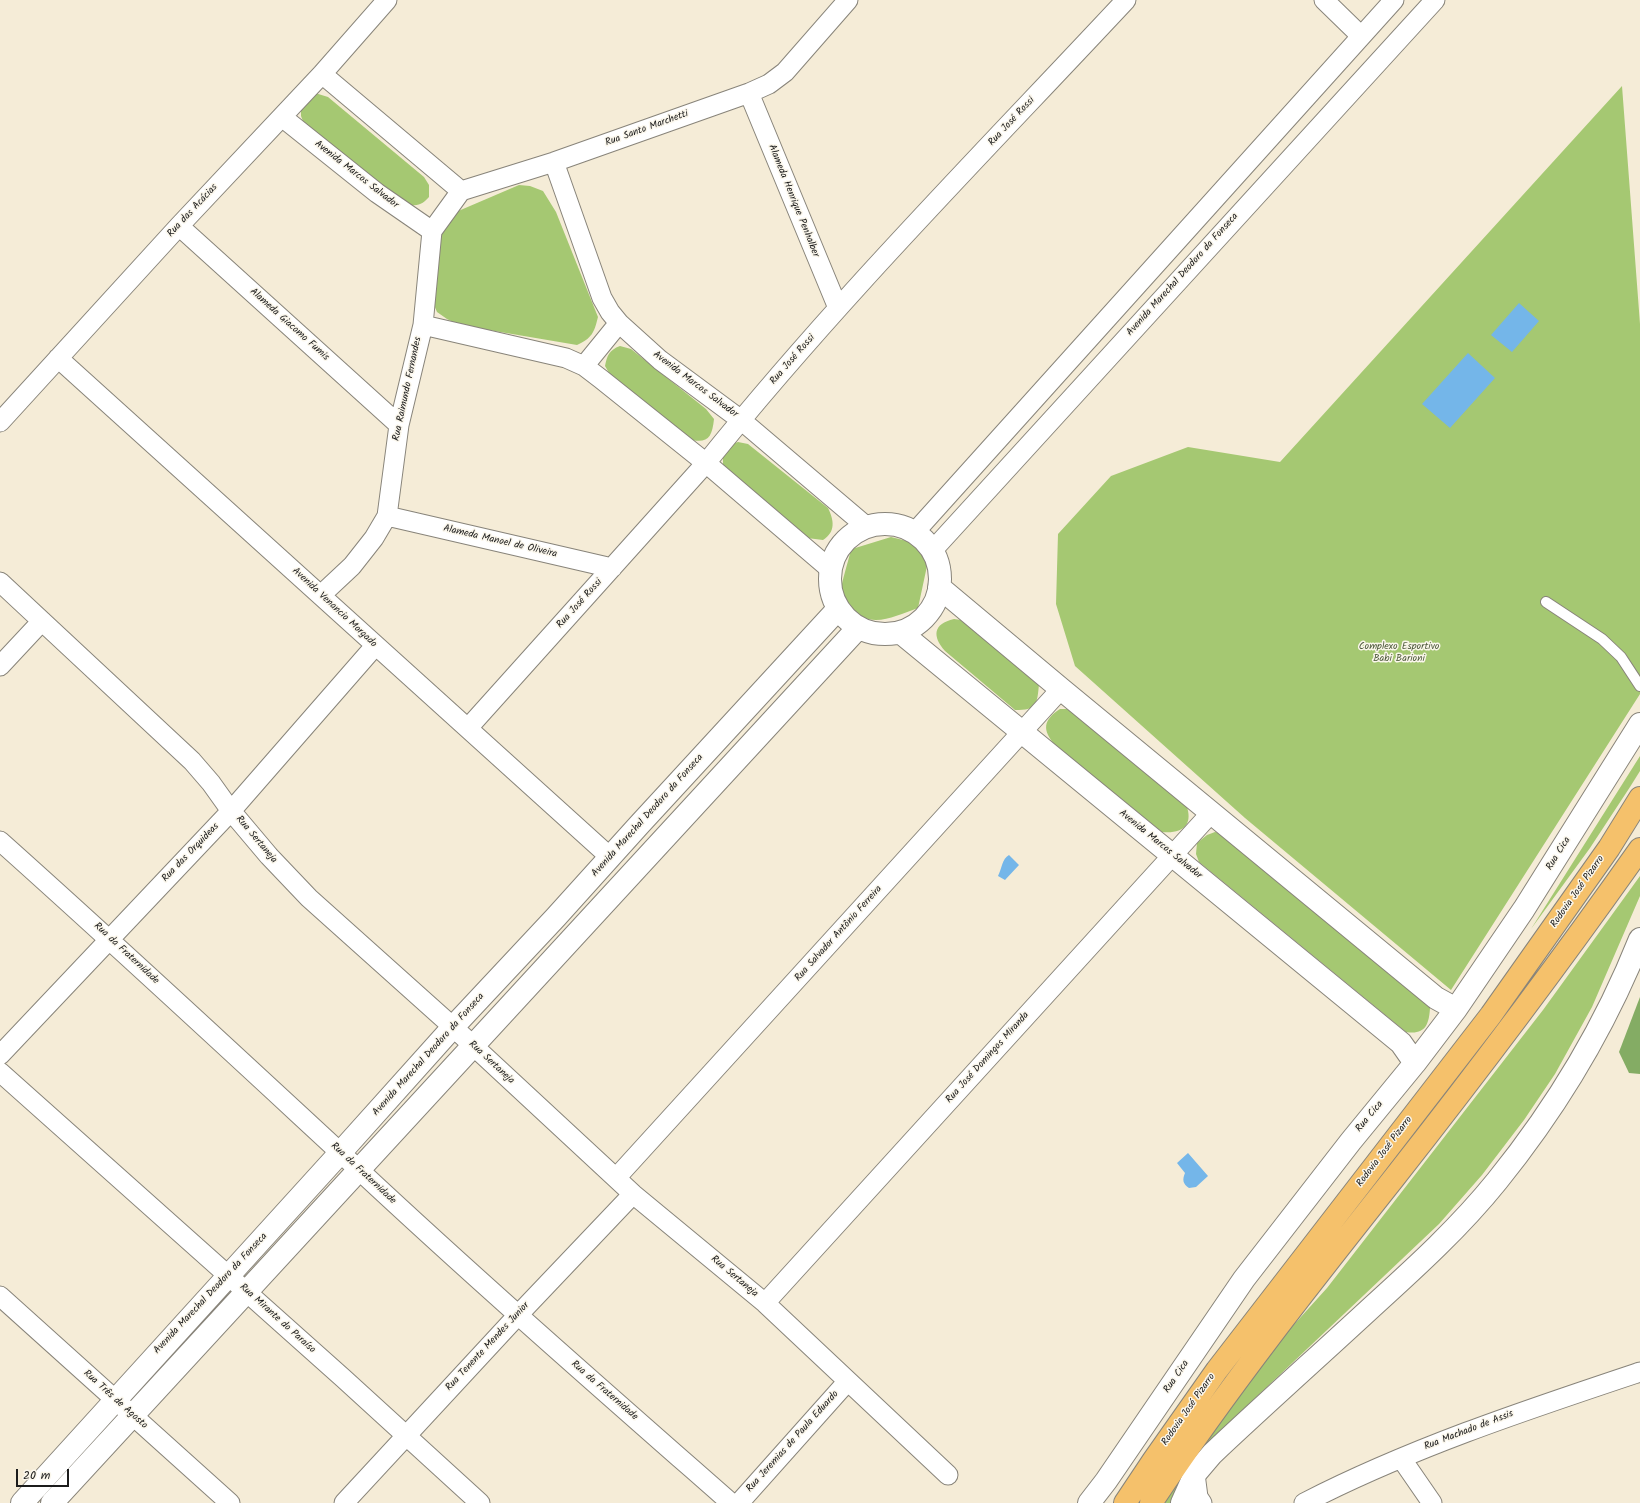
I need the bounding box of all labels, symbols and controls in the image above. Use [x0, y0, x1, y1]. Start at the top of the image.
street label: Rua José Rossi [986, 95, 1038, 149]
street label: Rua Santo Marchetti [604, 108, 690, 150]
street label: Avenida Marcos Salvador [312, 138, 400, 212]
street label: Alameda Henrique Penhalber [765, 143, 821, 259]
street label: Rua das Acácias [165, 182, 221, 240]
street label: Avenida Marechal Deodoro da Fonseca [1125, 211, 1241, 339]
street label: Alameda Giacomo Fumis [247, 286, 331, 364]
street label: Rua José Rossi [768, 332, 818, 388]
street label: Rua Raimundo Fernandes [391, 336, 425, 442]
street label: Avenida Marcos Salvador [650, 349, 740, 421]
street label: Alameda Manoel de Oliveira [442, 523, 558, 561]
street label: Avenida Venancio Morgado [289, 566, 379, 650]
street label: Rua José Rossi [555, 577, 605, 631]
park label: Complexo Esportivo Babi Barioni [1359, 641, 1439, 664]
street label: Avenida Marechal Deodoro da Fonseca [590, 752, 706, 880]
street label: Avenida Marcos Salvador [1116, 808, 1204, 882]
street label: Rua Sertaneja [233, 814, 279, 866]
street label: Rua das Orquideas [160, 821, 222, 885]
street label: Rua Cica [1544, 835, 1574, 873]
street label: Rodovia José Pizarro [1549, 854, 1607, 930]
street label: Rua Salvador Antônio Ferreira [793, 884, 885, 984]
street label: Rua da Fraternidade [91, 921, 161, 987]
street label: Avenida Marechal Deodoro da Fonseca [371, 991, 487, 1119]
street label: Rua José Domingos Miranda [944, 1010, 1032, 1106]
street label: Rua Sertaneja [466, 1039, 516, 1087]
street label: Rua Cica [1354, 1099, 1386, 1135]
street label: Rodovia José Pizarro [1355, 1114, 1415, 1190]
street label: Rua da Fraternidade [328, 1141, 398, 1207]
street label: Avenida Marechal Deodoro da Fonseca [152, 1231, 270, 1357]
street label: Rua Sertaneja [708, 1254, 760, 1300]
street label: Rua Mirante do Paraíso [237, 1282, 317, 1356]
street label: Rua Tenente Mendes Junior [444, 1300, 532, 1394]
street label: Rua Cica [1162, 1358, 1192, 1396]
street label: Rua da Fraternidade [568, 1359, 640, 1423]
street label: Rua Três de Agosto [80, 1368, 150, 1432]
street label: Rodovia José Pizarro [1160, 1372, 1218, 1448]
street label: Rua Jeremias de Paula Eduardo [744, 1389, 842, 1495]
street label: Rua Machado de Assis [1423, 1408, 1515, 1454]
scale bar [18, 1461, 71, 1487]
text: 20 m [23, 1466, 50, 1485]

